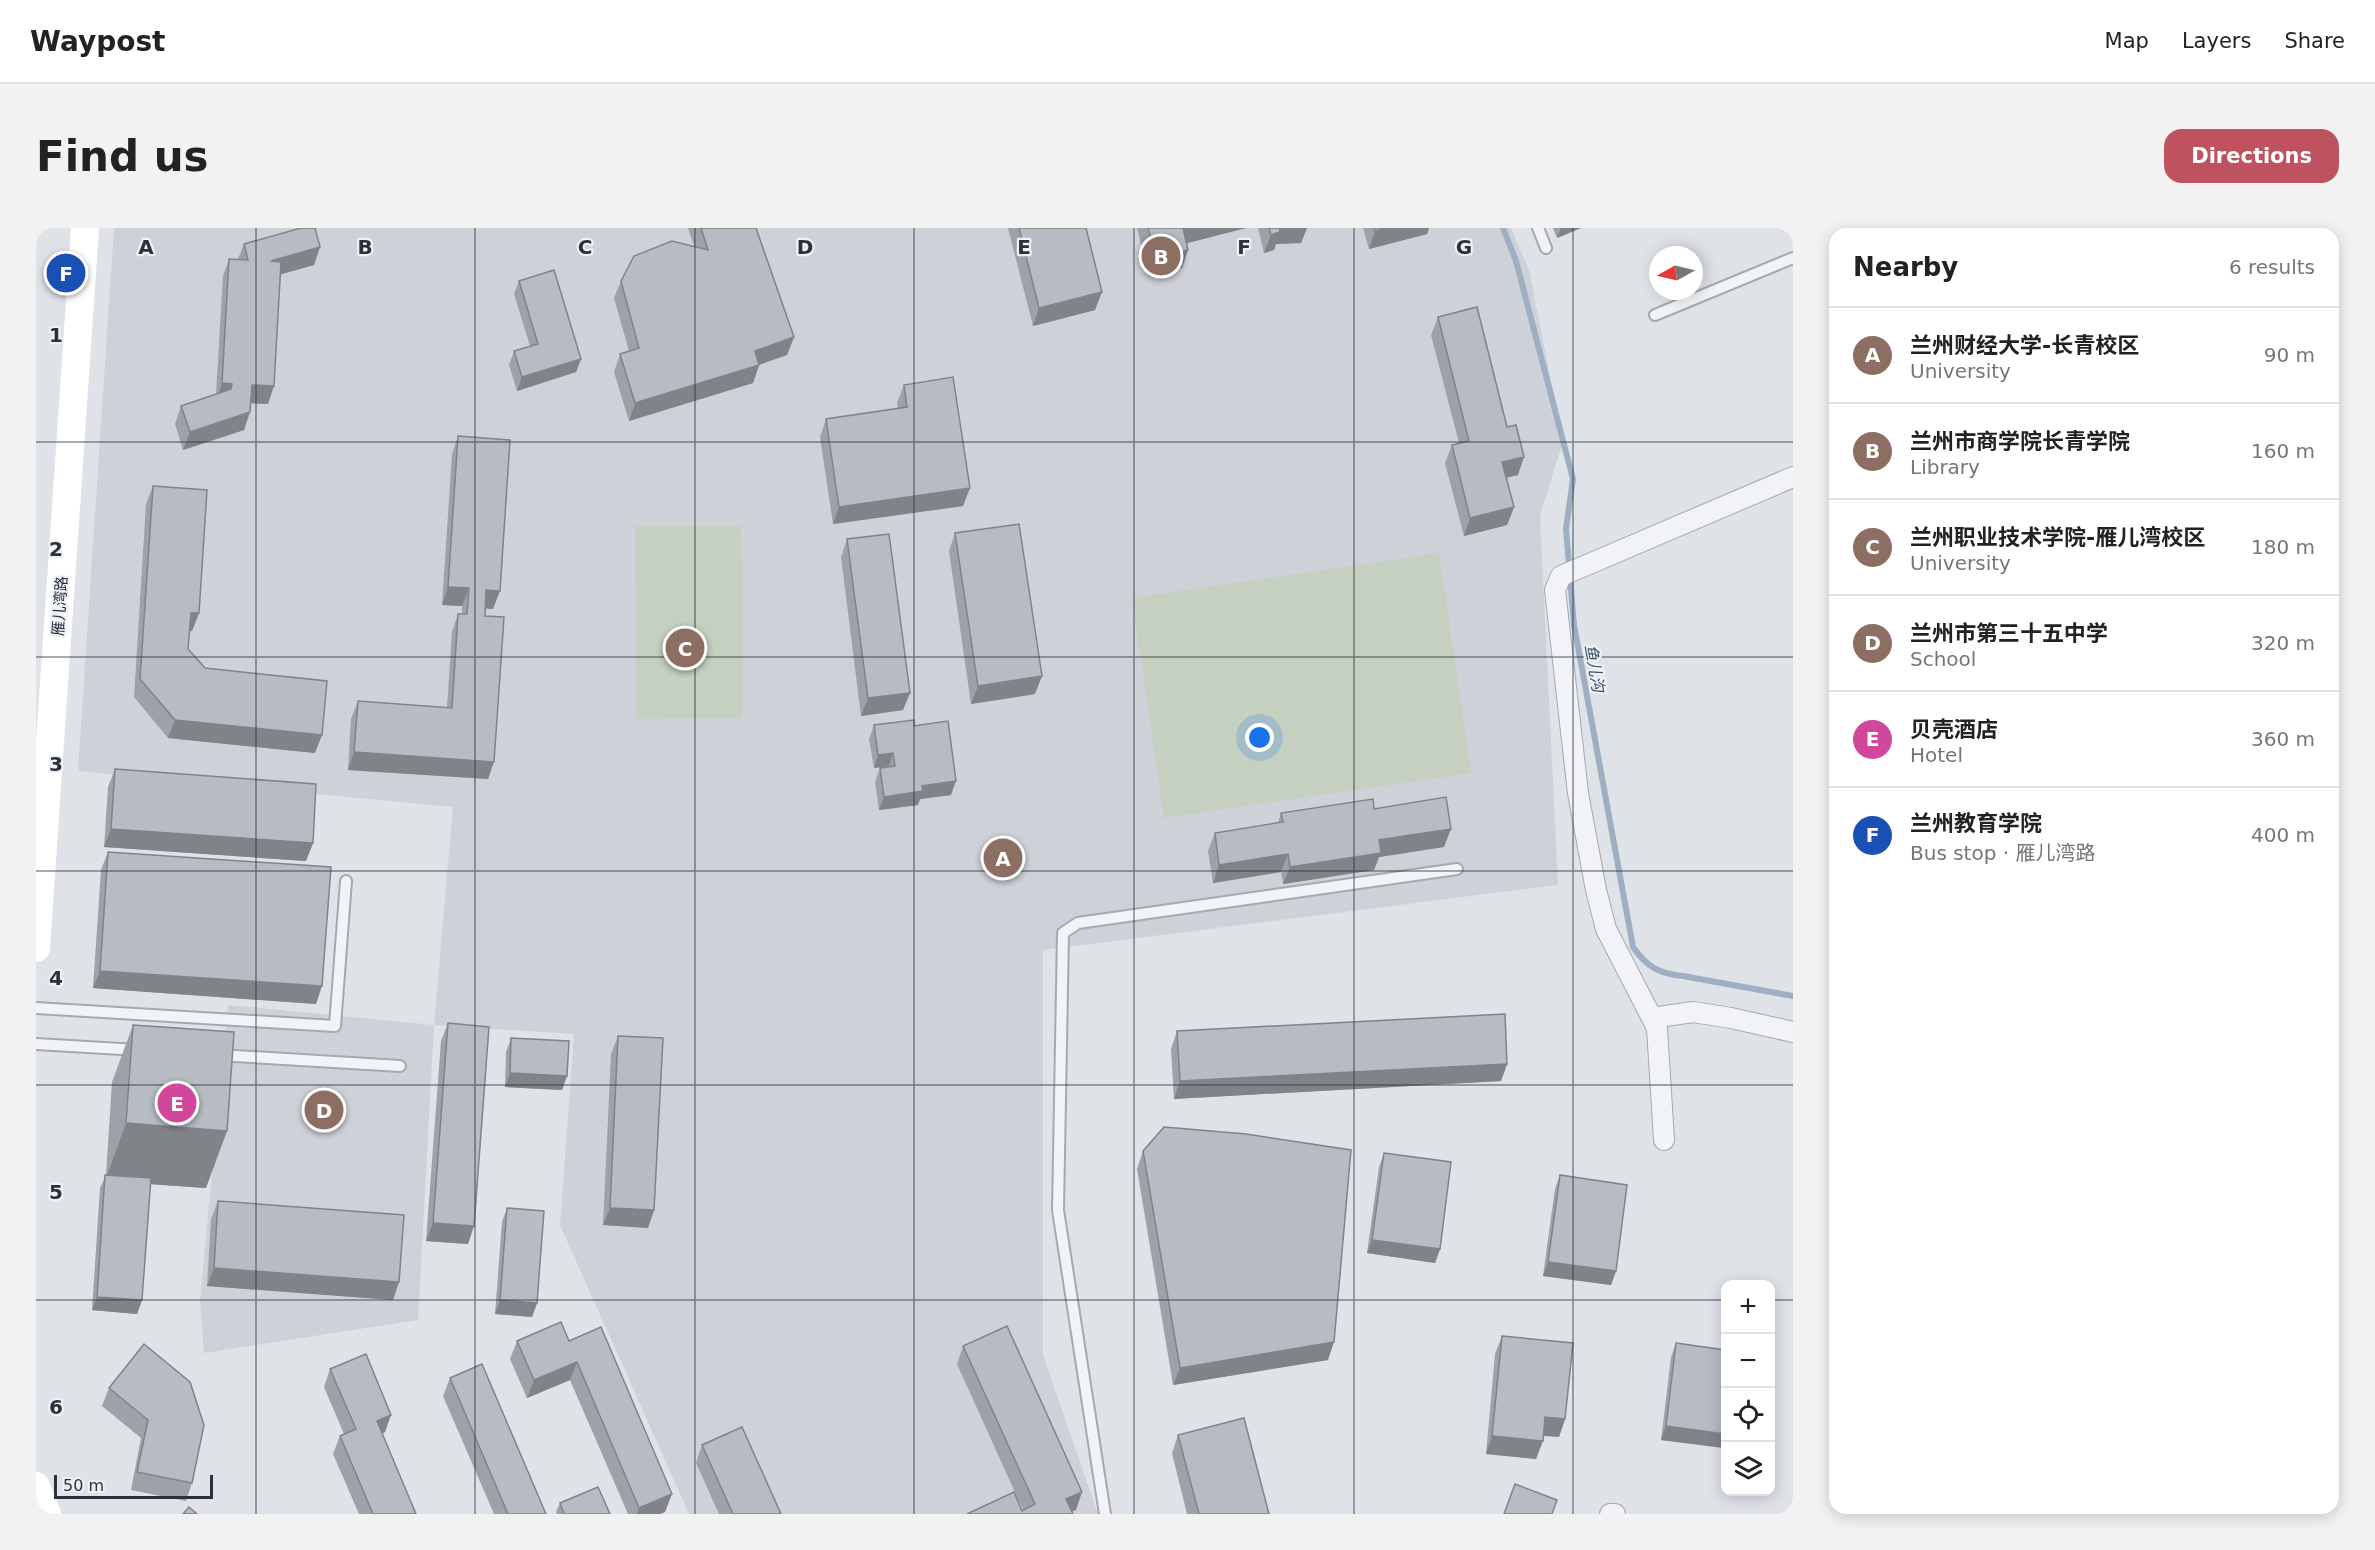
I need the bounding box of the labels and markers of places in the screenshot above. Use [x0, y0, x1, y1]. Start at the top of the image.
pin: B [1142, 234, 1180, 279]
pin: F [46, 250, 86, 296]
pin: C [666, 626, 704, 670]
pin: A [984, 836, 1022, 880]
pin: E [158, 1080, 196, 1126]
pin: D [304, 1088, 344, 1132]

